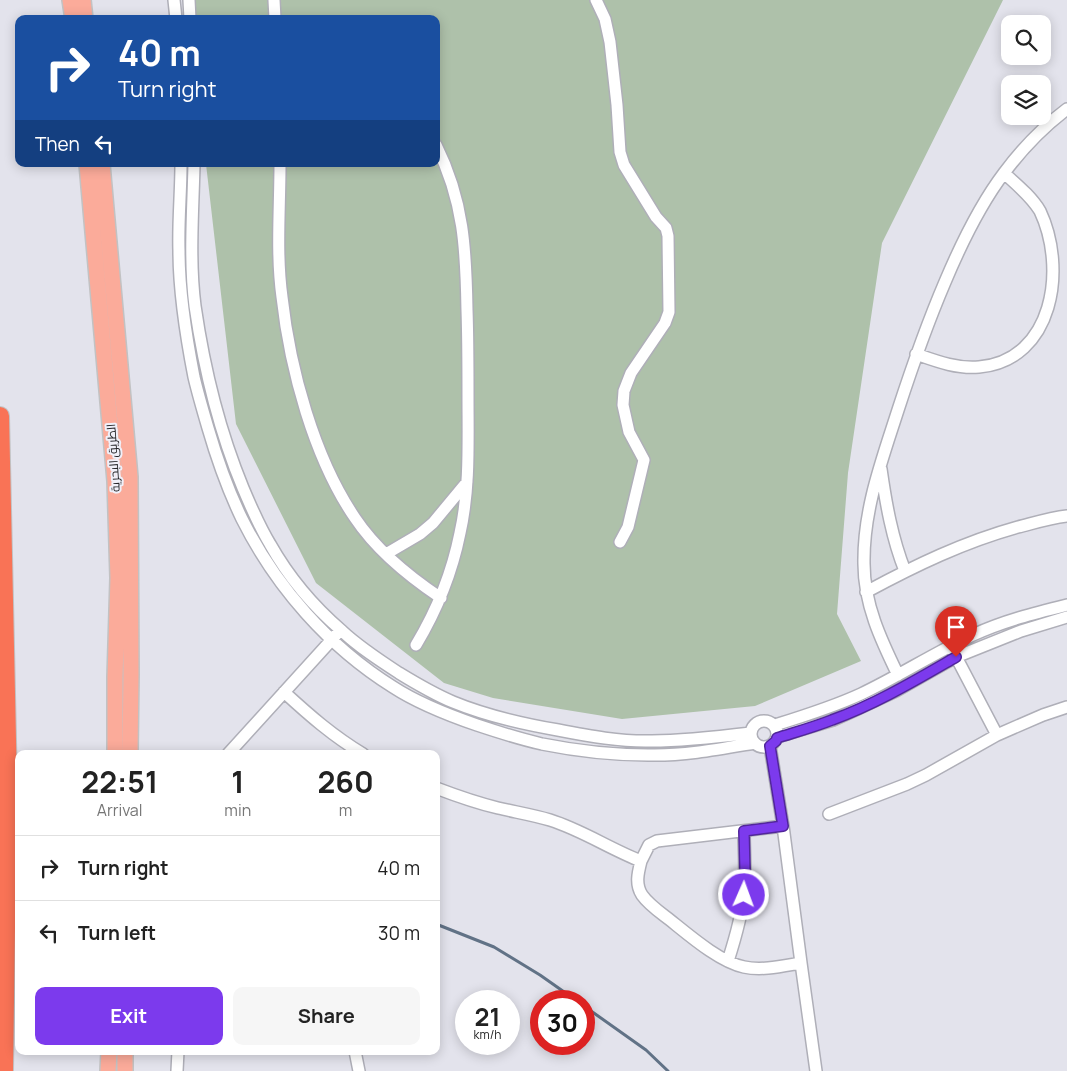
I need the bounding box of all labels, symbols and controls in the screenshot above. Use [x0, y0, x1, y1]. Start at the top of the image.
map controls [1001, 15, 1051, 125]
button: search [1001, 15, 1051, 65]
text: 40 m [118, 29, 201, 77]
icon: right [35, 35, 100, 100]
text: Turn right [118, 74, 216, 104]
button: layers [1001, 75, 1051, 125]
icon: left [90, 130, 118, 158]
text: Then [35, 131, 80, 157]
street label: الطريق البحرية [102, 423, 124, 493]
pin [935, 606, 977, 657]
icon: arrive [942, 613, 970, 641]
text: 22:51 [81, 761, 158, 802]
text: 1 [231, 761, 244, 802]
text: 260 [317, 761, 374, 802]
text: Arrival [97, 799, 143, 821]
text: min [224, 799, 251, 821]
text: m [339, 799, 352, 821]
icon: right [35, 854, 63, 882]
text: Turn right [78, 855, 168, 881]
text: 40 m [377, 855, 420, 881]
position arrow [717, 868, 769, 920]
icon: left [35, 919, 63, 947]
text: Turn left [78, 920, 156, 946]
text: 30 m [378, 920, 420, 946]
button: Exit [35, 987, 223, 1045]
button: Share [233, 987, 420, 1045]
speed limit sign: 30 [530, 990, 595, 1055]
text: 21 [475, 999, 500, 1034]
text: km/h [474, 1026, 501, 1043]

